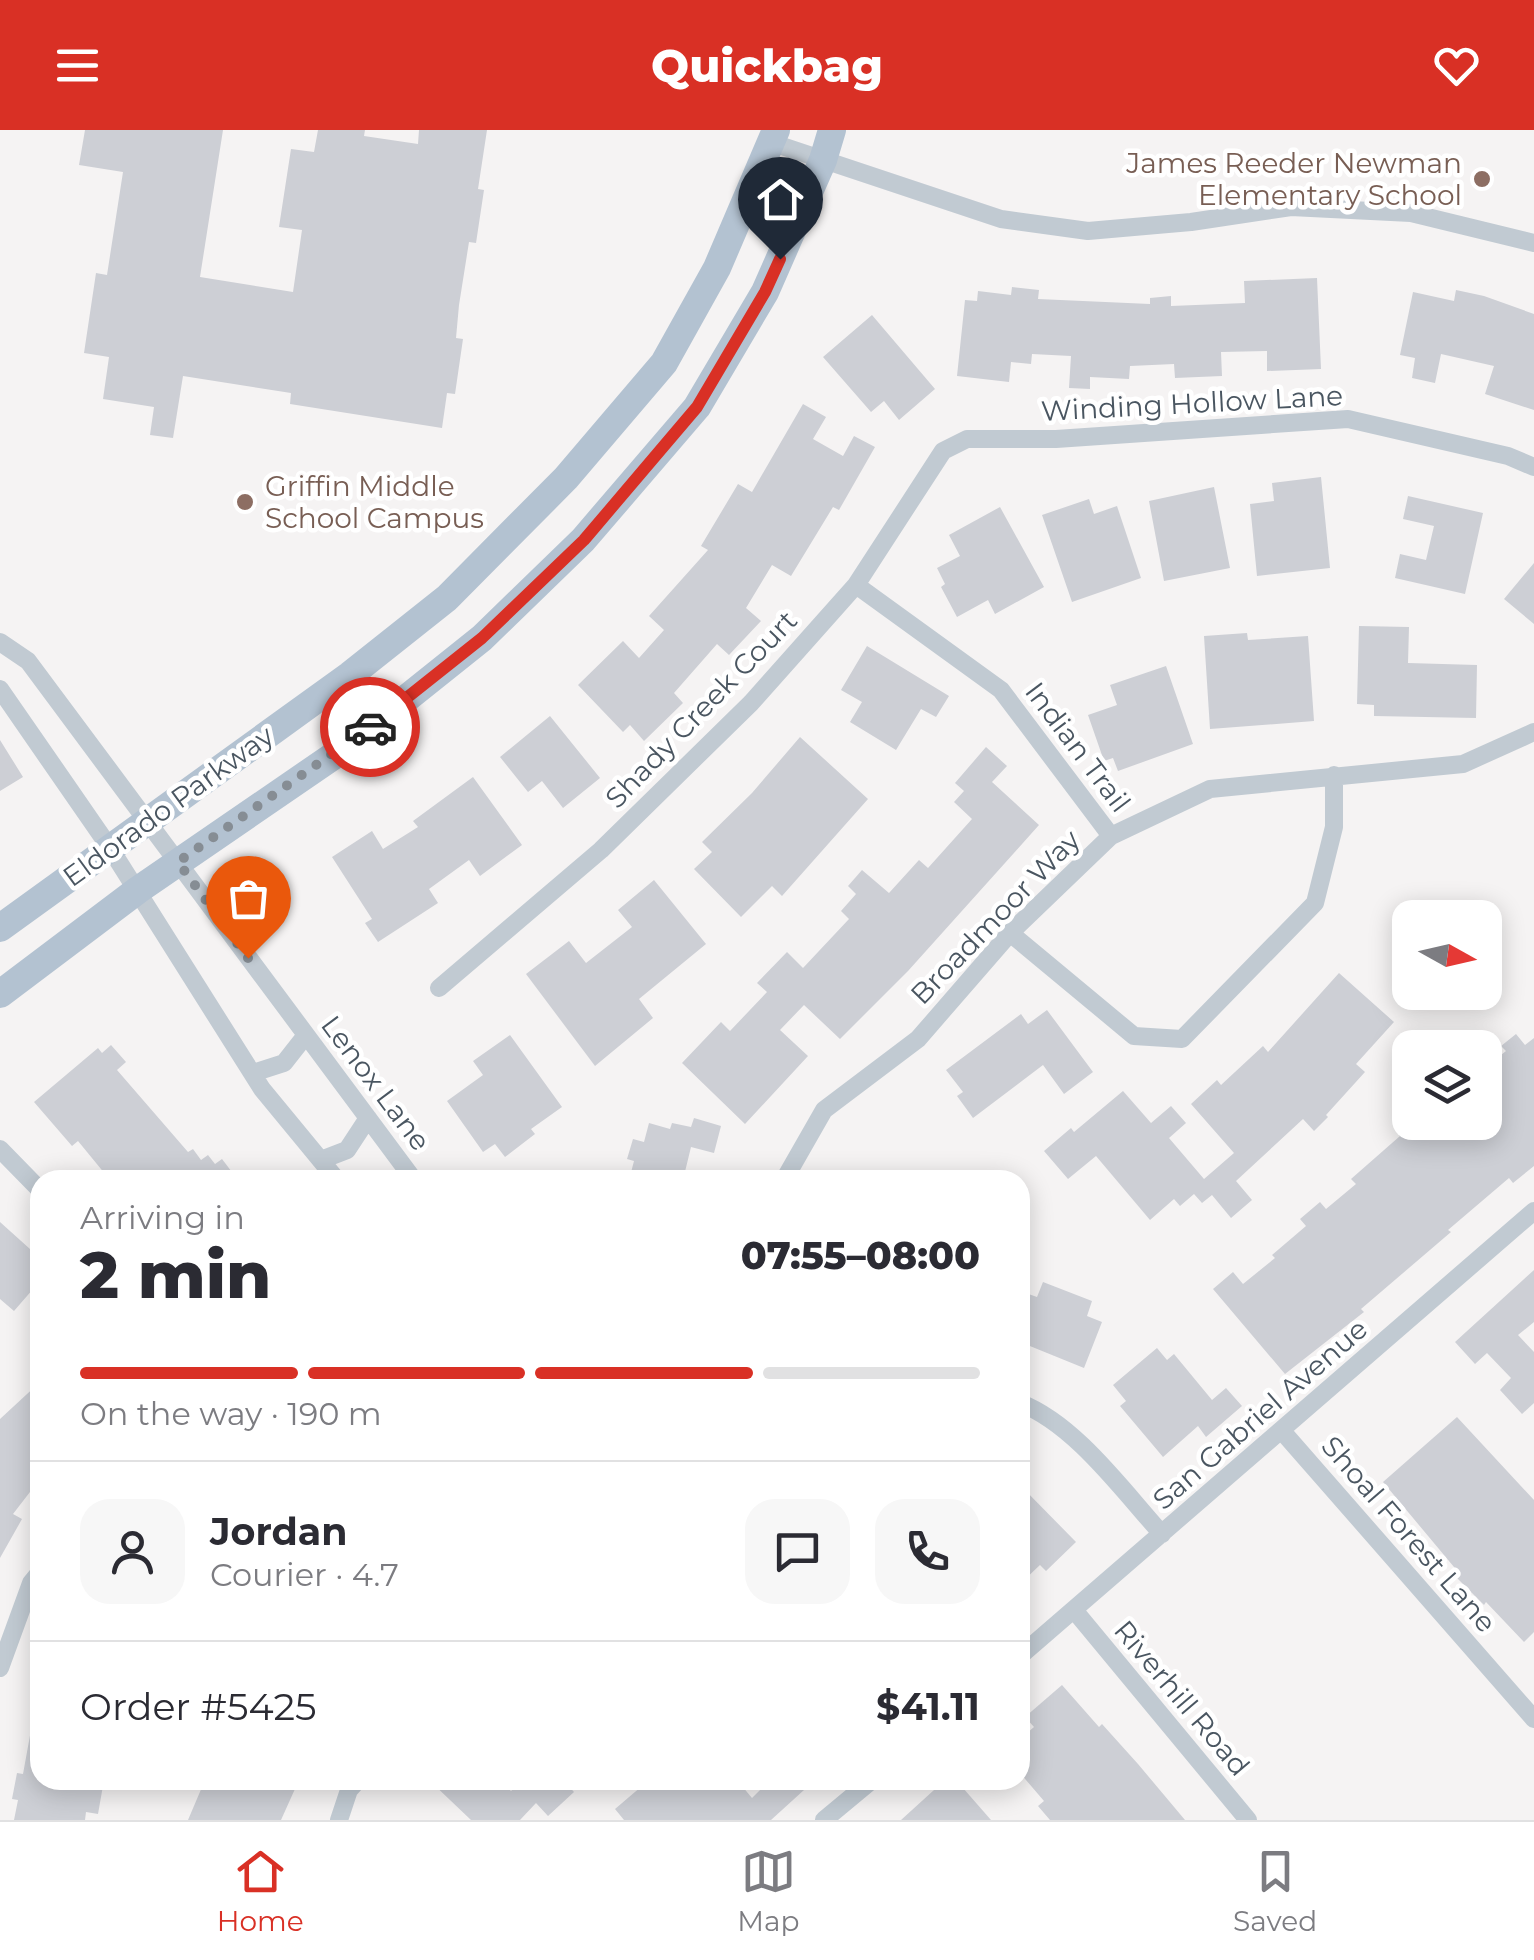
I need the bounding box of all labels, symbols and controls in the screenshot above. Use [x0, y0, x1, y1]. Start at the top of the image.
icon: menu [50, 38, 105, 93]
text: Quickbag [651, 38, 883, 93]
icon: heart [1429, 38, 1484, 93]
place label: James Reeder Newman Elementary School [1125, 146, 1462, 212]
pin [738, 157, 823, 260]
marker: James Reeder Newman Elementary School [1471, 168, 1493, 190]
icon: home [753, 172, 808, 227]
street label: Winding Hollow Lane [1040, 378, 1344, 428]
place label: Griffin Middle School Campus [265, 469, 484, 535]
marker: Griffin Middle School Campus [234, 491, 256, 513]
street label: Shady Creek Court [598, 603, 804, 815]
street label: Indian Trail [1018, 675, 1138, 819]
courier [320, 677, 420, 777]
icon: car [343, 700, 398, 755]
street label: Eldorado Parkway [56, 718, 280, 894]
street label: Broadmoor Way [903, 822, 1087, 1011]
pin [206, 856, 291, 959]
icon: bag [221, 871, 276, 926]
north arrow [1392, 900, 1502, 1010]
map controls [1392, 900, 1502, 1140]
street label: Lenox Lane [314, 1009, 438, 1157]
button: layers [1392, 1030, 1502, 1140]
text: Arriving in [80, 1198, 245, 1237]
text: 07:55–08:00 [741, 1232, 980, 1279]
text: 2 min [80, 1235, 271, 1314]
street label: San Gabriel Avenue [1146, 1312, 1374, 1516]
text: On the way · 190 m [80, 1394, 382, 1433]
street label: Shoal Forest Lane [1315, 1429, 1503, 1639]
button: person [80, 1499, 185, 1604]
button: chat [745, 1499, 850, 1604]
button: phone [875, 1499, 980, 1604]
text: Jordan [210, 1508, 348, 1555]
text: Courier · 4.7 [210, 1555, 399, 1594]
street label: Riverhill Road [1107, 1613, 1257, 1783]
text: Order #5425 [80, 1683, 317, 1730]
text: $41.11 [876, 1683, 980, 1730]
tab: Home [217, 1844, 304, 1938]
tab: Map [737, 1844, 800, 1938]
tab: Saved [1233, 1844, 1317, 1938]

